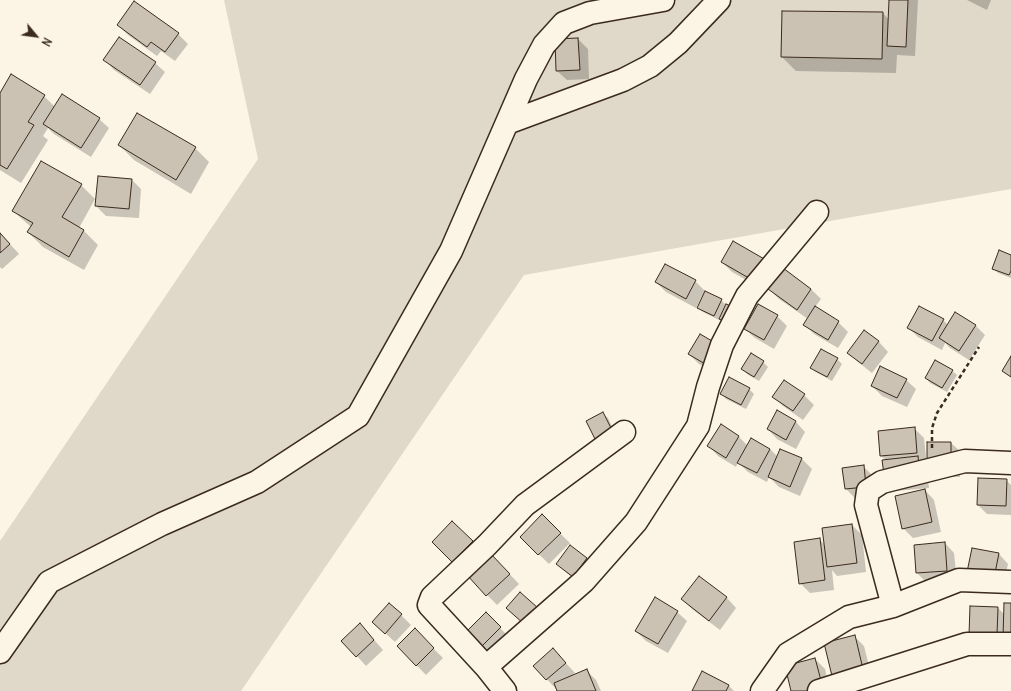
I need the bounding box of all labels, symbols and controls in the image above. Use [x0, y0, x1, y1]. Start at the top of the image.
north arrow [16, 16, 56, 56]
text: N [39, 35, 54, 49]

